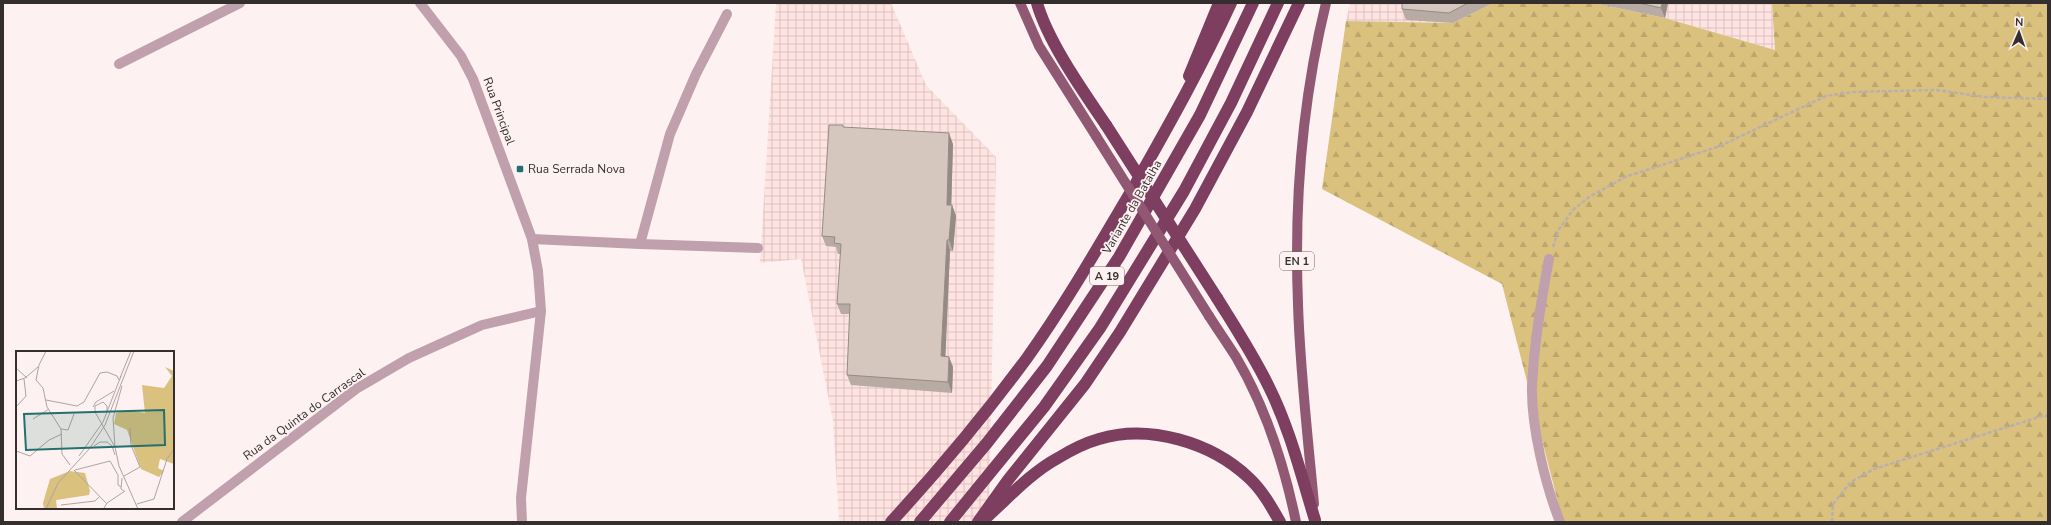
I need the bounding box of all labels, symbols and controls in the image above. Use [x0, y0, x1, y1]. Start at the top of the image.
north arrow [1999, 12, 2039, 52]
text: N [2015, 15, 2024, 30]
street label: Rua Principal [479, 75, 519, 147]
street label: Variante da Batalha [1098, 157, 1165, 258]
place label: Rua Serrada Nova [528, 161, 625, 177]
marker: Rua Serrada Nova [515, 164, 525, 174]
road number: EN 1 [1280, 252, 1314, 270]
road number: A 19 [1090, 267, 1124, 285]
inset map [16, 351, 174, 509]
street label: Rua da Quinta do Carrascal [240, 364, 368, 464]

